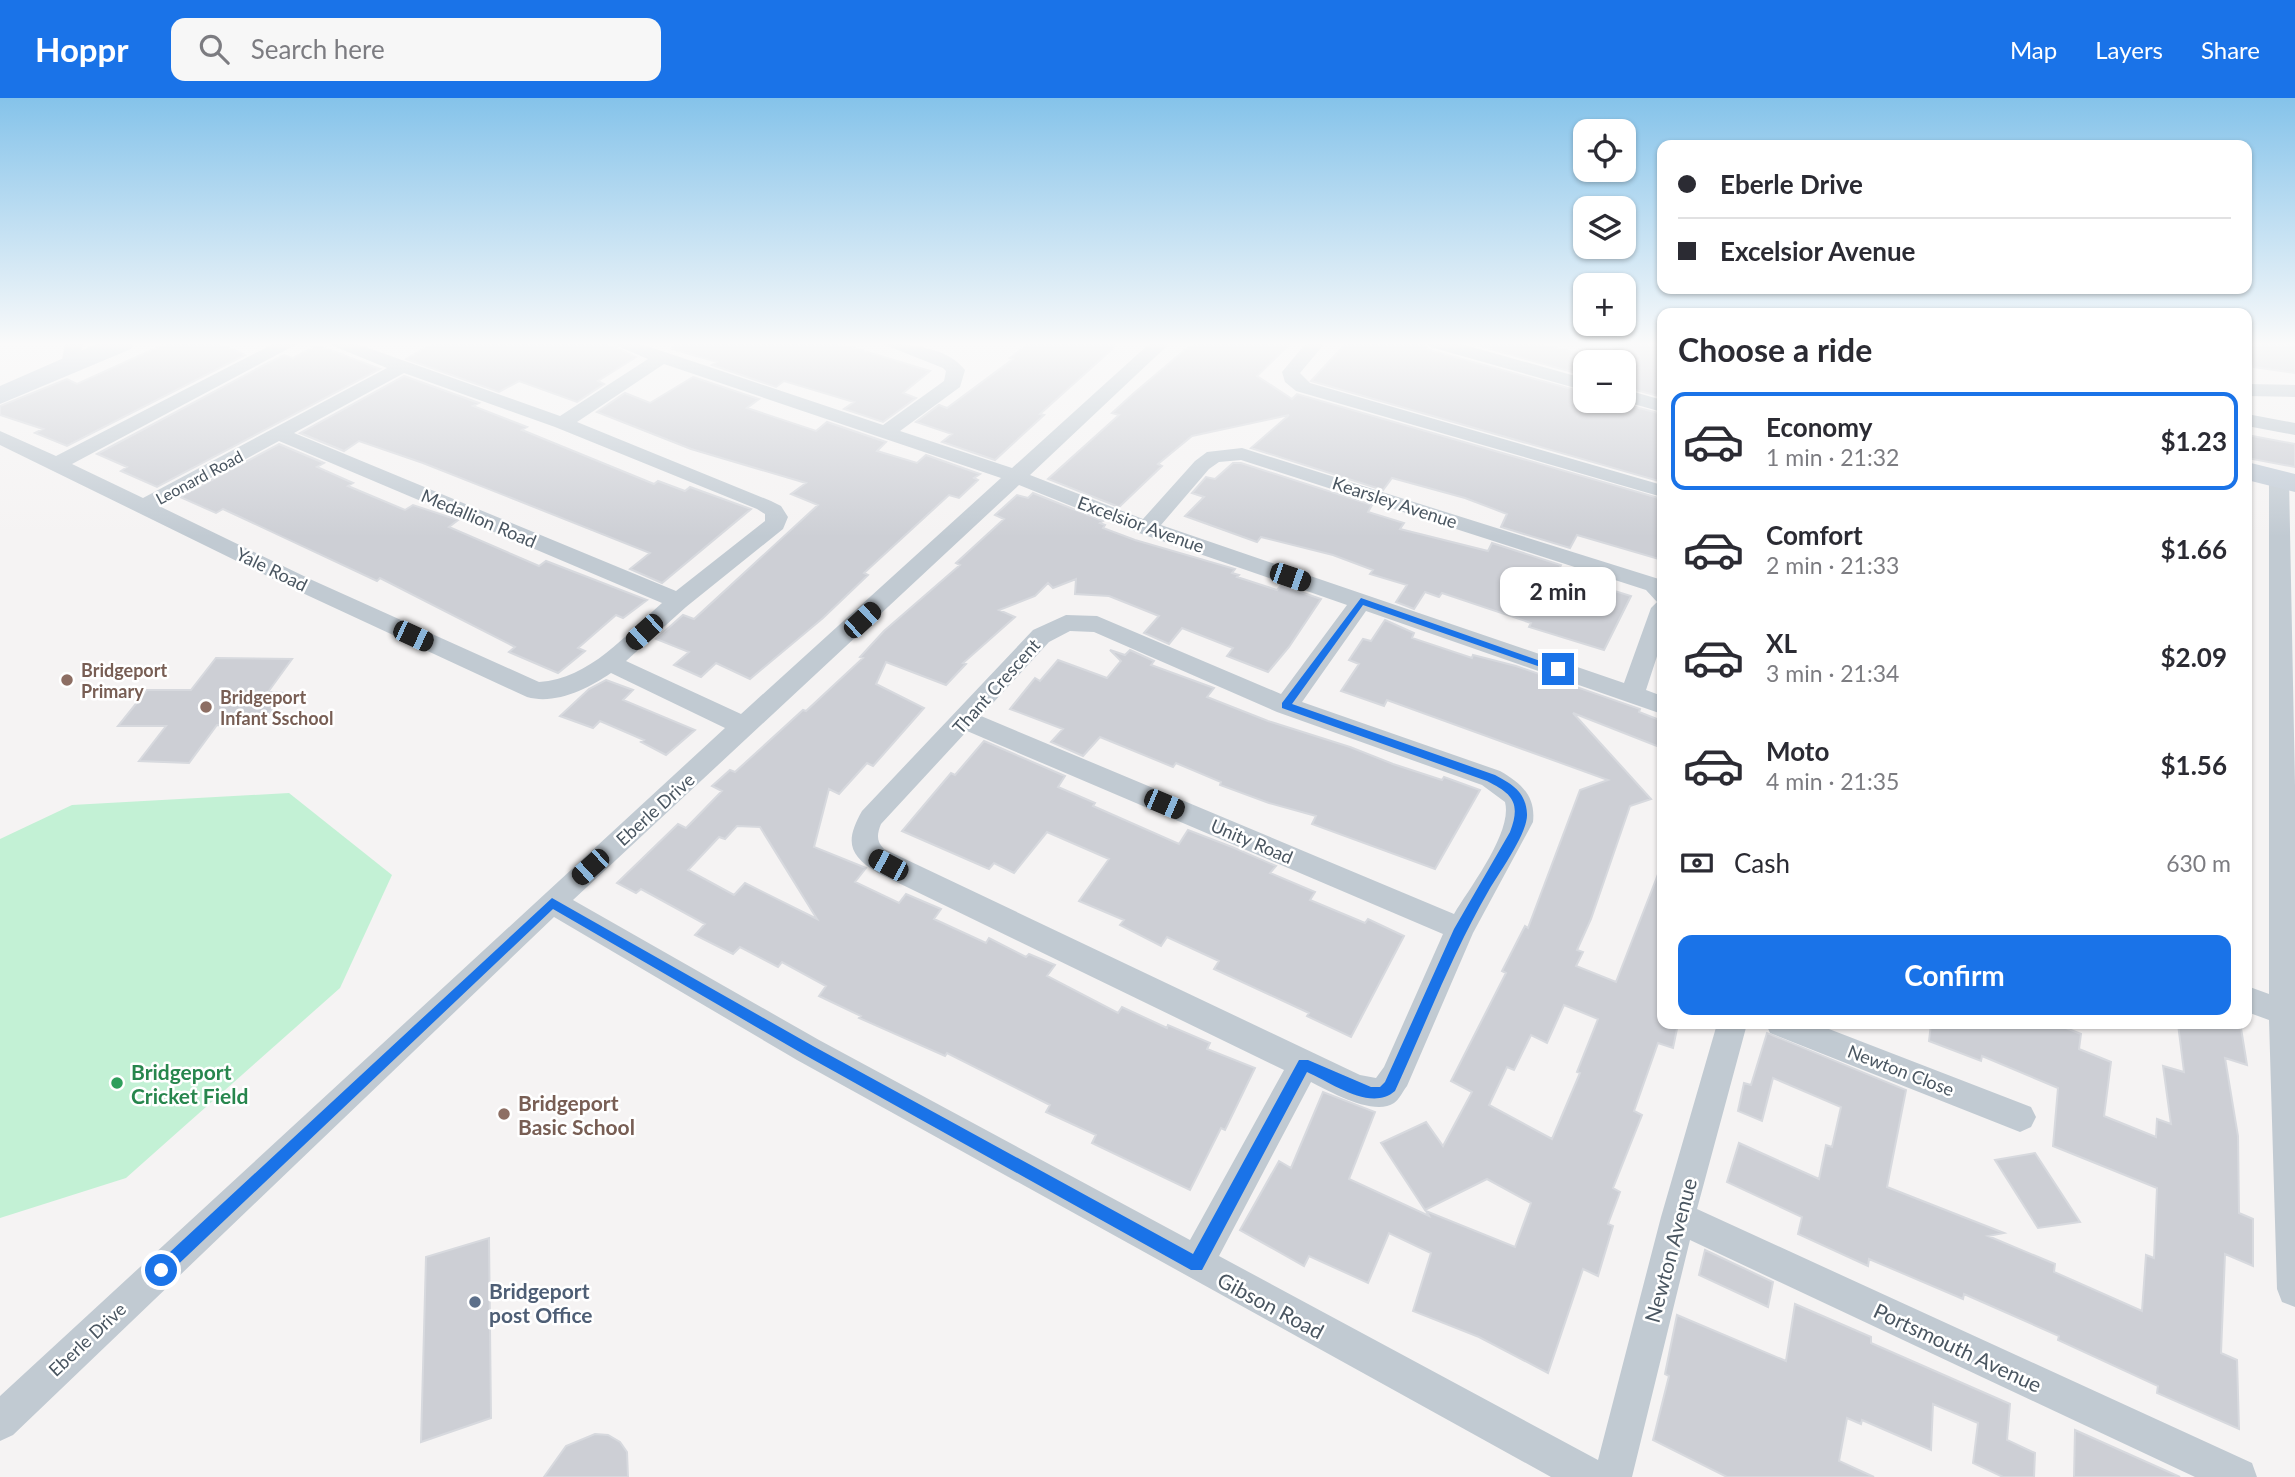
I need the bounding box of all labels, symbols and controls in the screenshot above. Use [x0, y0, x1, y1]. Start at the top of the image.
search box [171, 18, 661, 81]
text: Hoppr [35, 29, 129, 69]
icon: search [195, 30, 233, 68]
text: Search here [251, 33, 385, 65]
text: Map [2010, 35, 2057, 64]
text: Layers [2095, 35, 2163, 64]
text: Share [2201, 35, 2260, 64]
map controls [1573, 119, 1636, 413]
button: locate [1573, 119, 1636, 182]
text: Eberle Drive [1720, 168, 1863, 200]
button: layers [1573, 196, 1636, 259]
text: Excelsior Avenue [1720, 235, 1916, 267]
button: + [1573, 273, 1636, 336]
text: Choose a ride [1678, 330, 1872, 369]
button: − [1573, 350, 1636, 413]
icon: car [1682, 410, 1745, 473]
text: Economy [1766, 411, 1872, 443]
text: $1.23 [2161, 425, 2227, 457]
text: 1 min · 21:32 [1766, 443, 1899, 471]
street label: Leonard Road [152, 446, 246, 508]
street label: Kearsley Avenue [1330, 471, 1460, 533]
street label: Medallion Road [418, 484, 540, 552]
street label: Excelsior Avenue [1075, 491, 1207, 557]
icon: car [1682, 518, 1745, 581]
text: Comfort [1766, 519, 1863, 551]
text: $1.66 [2161, 533, 2227, 565]
street label: Yale Road [233, 542, 311, 596]
text: 2 min · 21:33 [1766, 551, 1899, 579]
car [1267, 560, 1314, 594]
callout: 2 min [1500, 568, 1616, 616]
text: 2 min [1529, 577, 1587, 605]
car [840, 598, 885, 642]
car [622, 610, 667, 654]
car [390, 618, 437, 654]
icon: car [1682, 626, 1745, 689]
text: XL [1766, 627, 1797, 659]
street label: Thant Crescent [948, 634, 1045, 738]
text: $2.09 [2161, 641, 2227, 673]
route end [1542, 653, 1574, 685]
place label: Bridgeport Primary [81, 659, 167, 702]
text: 3 min · 21:34 [1766, 659, 1899, 687]
marker: Bridgeport Primary [59, 672, 75, 688]
place label: Bridgeport Infant Sschool [220, 686, 333, 729]
marker: Bridgeport Infant Sschool [198, 699, 214, 715]
icon: car [1682, 734, 1745, 797]
text: Moto [1766, 735, 1829, 767]
text: $1.56 [2161, 749, 2227, 781]
text: 4 min · 21:35 [1766, 767, 1899, 795]
street label: Eberle Drive [611, 768, 699, 850]
car [1141, 786, 1188, 822]
street label: Unity Road [1208, 814, 1296, 868]
icon: cash [1678, 844, 1716, 882]
car [568, 845, 613, 889]
car [865, 846, 912, 884]
text: Cash [1734, 847, 1790, 879]
text: 630 m [2166, 849, 2231, 877]
button: Confirm [1678, 935, 2231, 1015]
street label: Newton Close [1845, 1040, 1957, 1100]
place label: Bridgeport Cricket Field [131, 1059, 248, 1108]
marker: Bridgeport Cricket Field [109, 1075, 125, 1091]
place label: Bridgeport Basic School [518, 1090, 635, 1139]
marker: Bridgeport Basic School [496, 1106, 512, 1122]
street label: Newton Avenue [1639, 1175, 1701, 1325]
route start [145, 1254, 177, 1286]
street label: Gibson Road [1214, 1267, 1328, 1343]
place label: Bridgeport post Office [489, 1278, 593, 1327]
marker: Bridgeport post Office [467, 1294, 483, 1310]
street label: Portsmouth Avenue [1870, 1297, 2046, 1397]
street label: Eberle Drive [44, 1298, 130, 1380]

